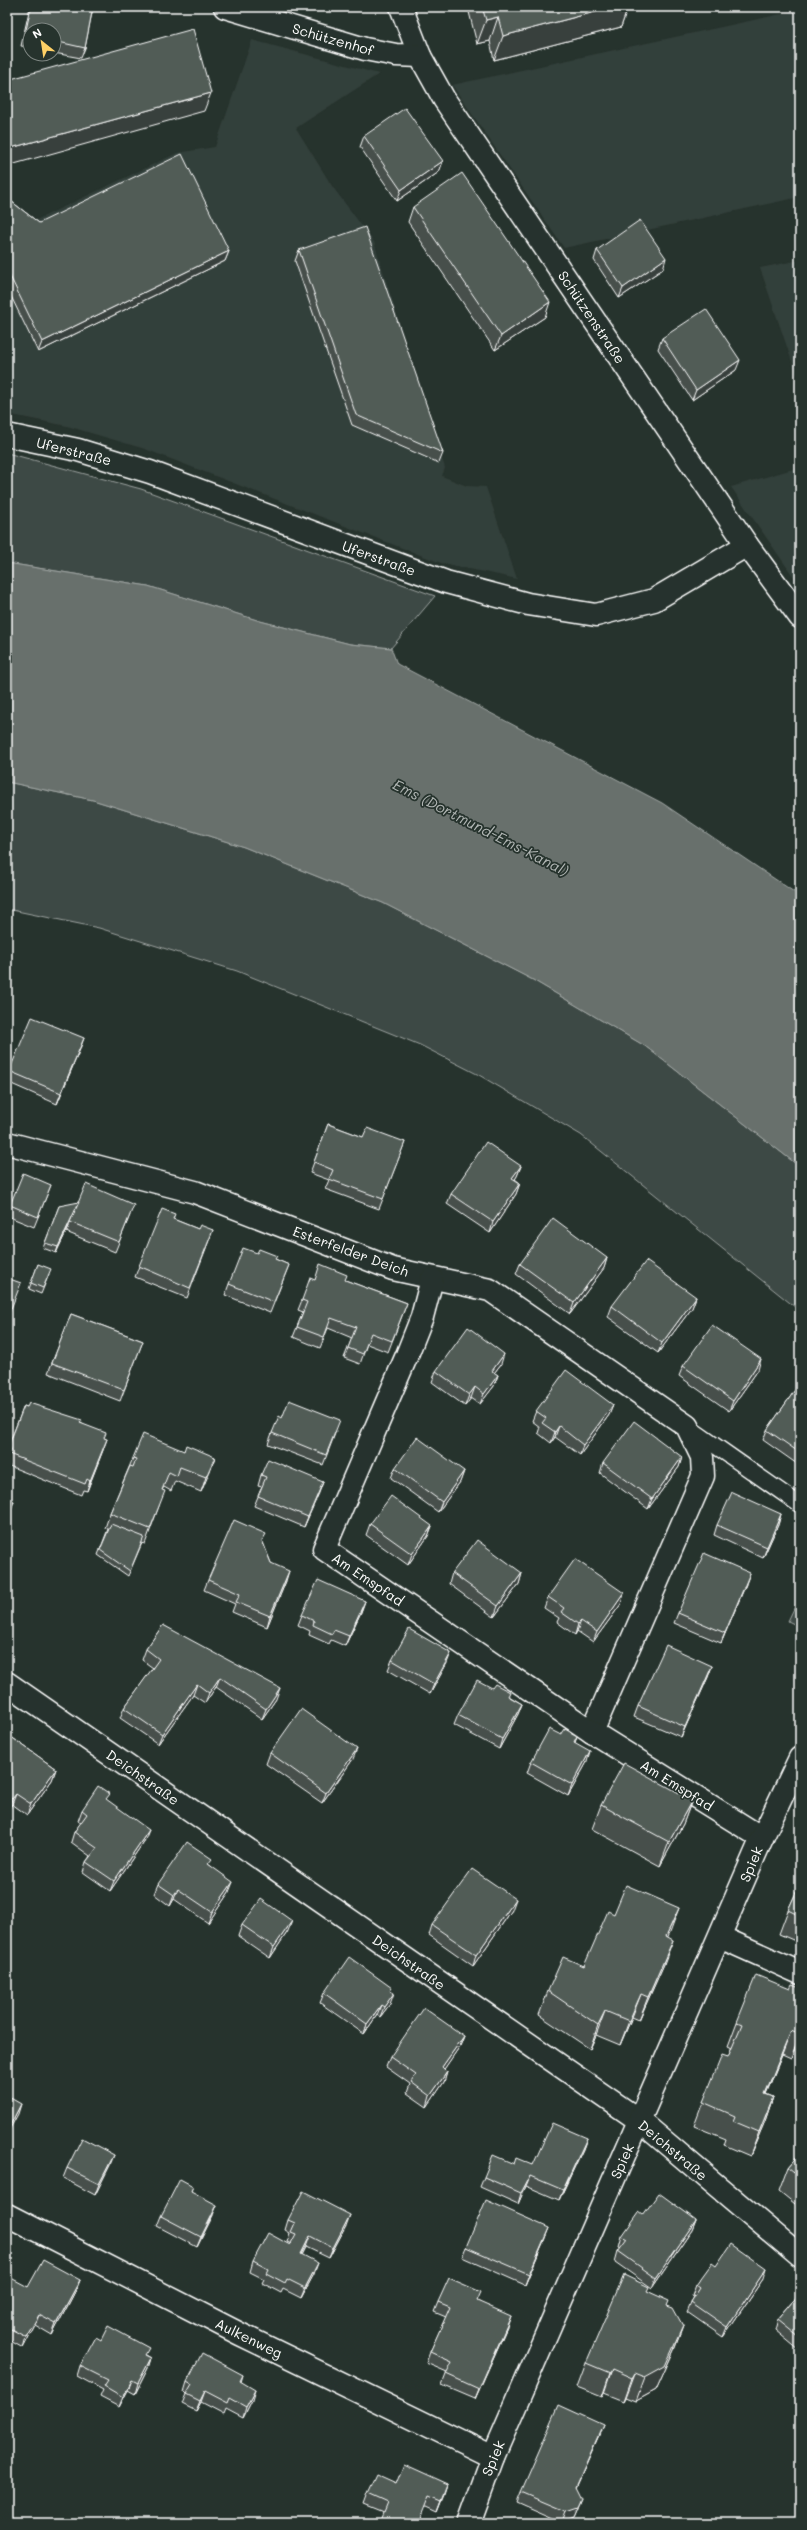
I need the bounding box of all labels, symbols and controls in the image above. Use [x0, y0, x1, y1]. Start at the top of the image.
street label: Schützenhof [290, 18, 376, 60]
north arrow [22, 22, 62, 62]
text: N [29, 24, 44, 41]
street label: Schützenstraße [554, 267, 630, 367]
street label: Uferstraße [34, 433, 114, 469]
street label: Uferstraße [340, 536, 418, 580]
water label: Ems (Dortmund-Ems-Kanal) [390, 774, 572, 880]
street label: Esterfelder Deich [290, 1221, 412, 1281]
street label: Am Emspfad [328, 1548, 408, 1610]
street label: Deichstraße [103, 1745, 183, 1809]
street label: Am Emspfad [637, 1755, 717, 1815]
street label: Spiek [735, 1843, 767, 1885]
street label: Deichstraße [369, 1930, 449, 1994]
street label: Deichstraße [634, 2115, 712, 2185]
street label: Spiek [606, 2140, 638, 2182]
street label: Aulkenweg [212, 2314, 286, 2362]
street label: Spiek [477, 2437, 509, 2479]

